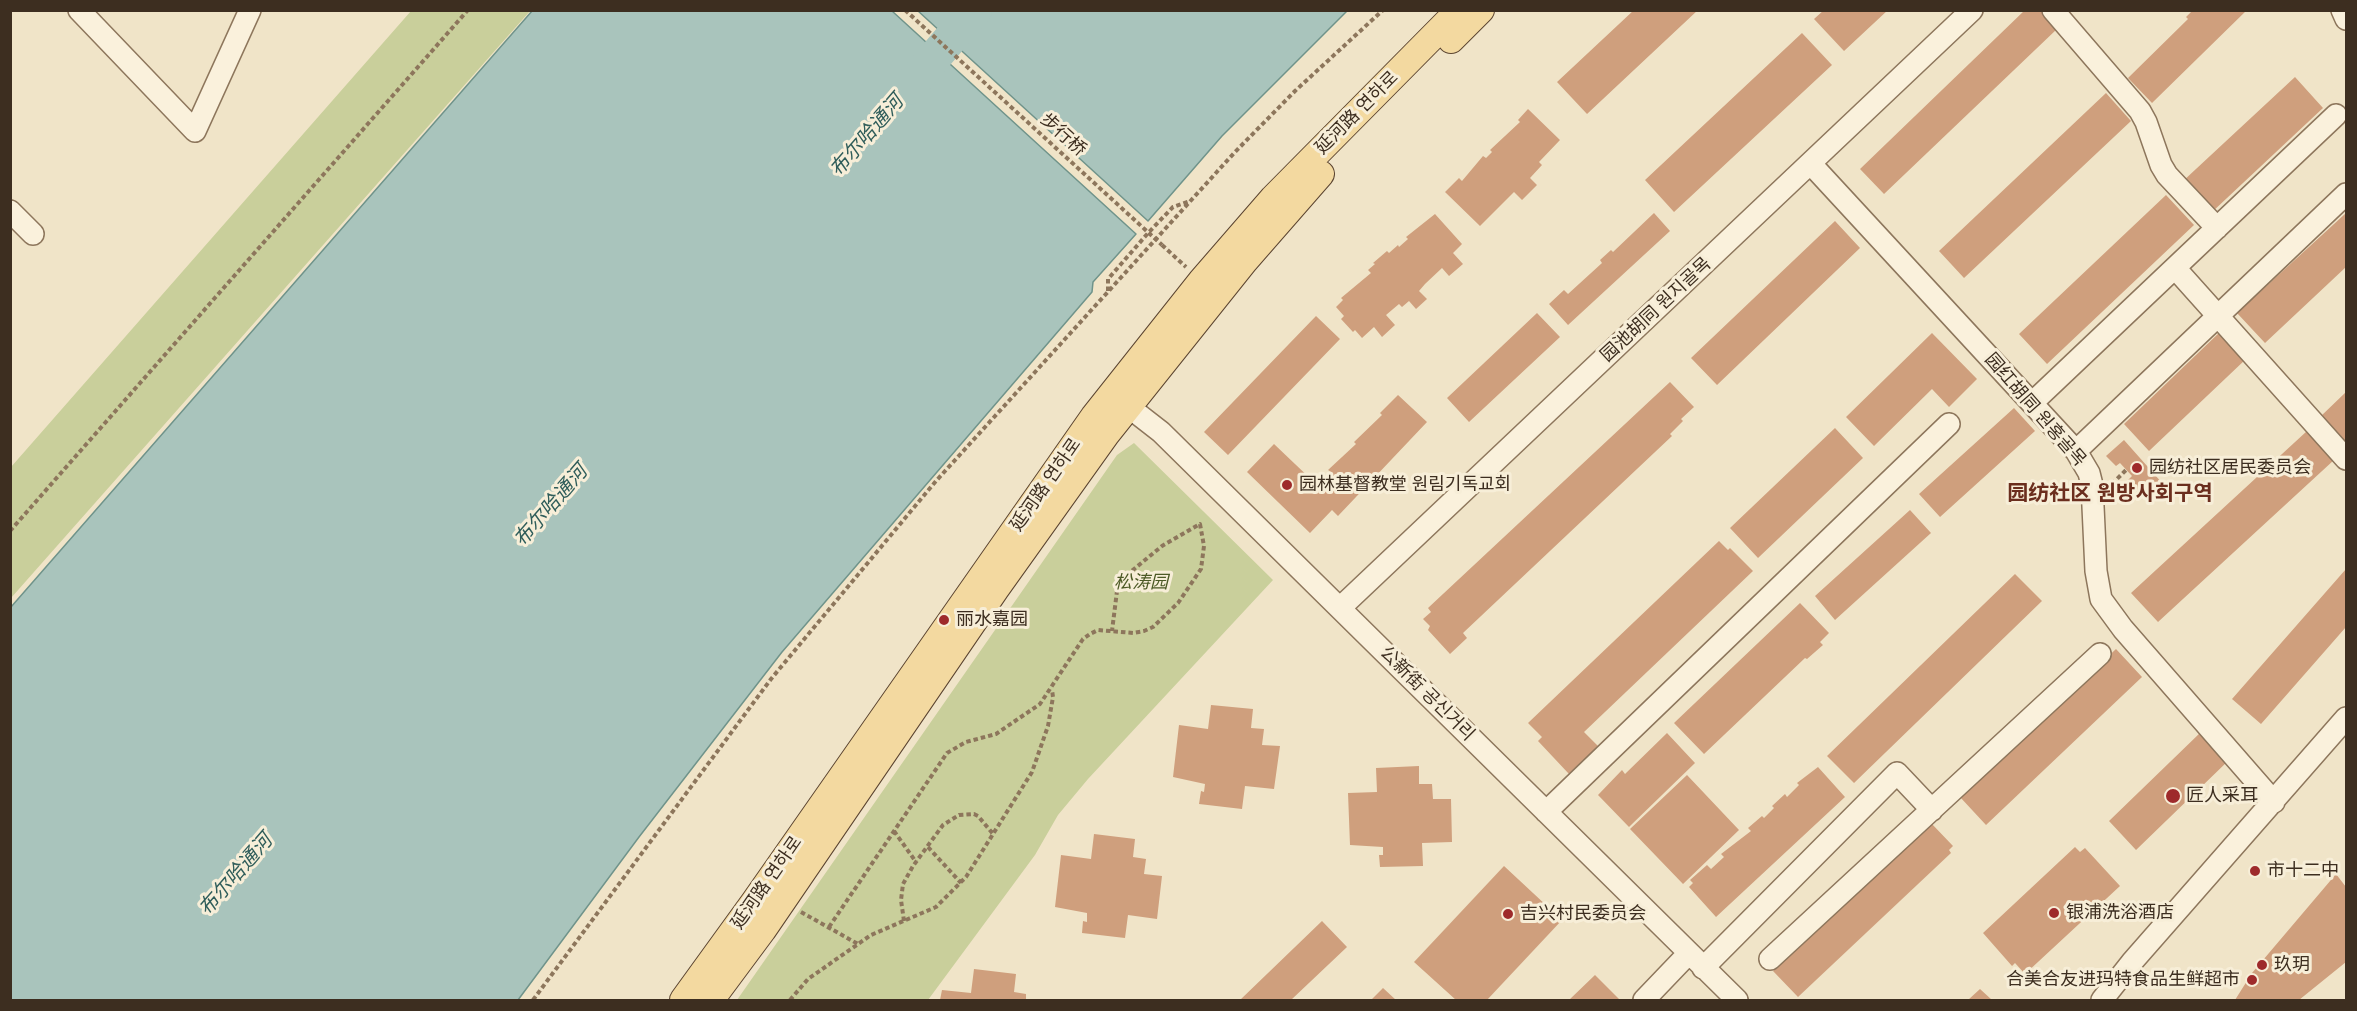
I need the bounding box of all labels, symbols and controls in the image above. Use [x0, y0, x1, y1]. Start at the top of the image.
street label: 延河路 연하로 [1311, 67, 1403, 159]
water label: 布尔哈通河 [825, 90, 909, 182]
street label: 步行桥 [1036, 109, 1090, 161]
street label: 园池胡同 원지골목 [1596, 253, 1716, 367]
street label: 园红胡同 원홍골목 [1980, 349, 2090, 471]
street label: 延河路 연하로 [1006, 434, 1086, 536]
place label: 园纺社区居民委员会 [2149, 457, 2311, 479]
water label: 布尔哈通河 [509, 460, 593, 552]
marker: 园纺社区居民委员会 [2130, 461, 2144, 475]
place label: 园林基督教堂 원림기독교회 [1299, 474, 1511, 496]
marker: 园林基督教堂 원림기독교회 [1280, 478, 1294, 492]
district label: 园纺社区 원방사회구역 [2007, 481, 2213, 507]
park label: 松涛园 [1114, 572, 1168, 594]
place label: 丽水嘉园 [956, 609, 1028, 631]
marker: 丽水嘉园 [937, 613, 951, 627]
street label: 公新街 공신거리 [1375, 642, 1479, 746]
place label: 匠人采耳 [2186, 785, 2258, 807]
marker: 匠人采耳 [2164, 787, 2182, 805]
water label: 布尔哈通河 [194, 829, 278, 921]
street label: 延河路 연하로 [727, 832, 807, 934]
place label: 市十二中 [2267, 860, 2339, 882]
marker: 市十二中 [2248, 864, 2262, 878]
place label: 银浦洗浴酒店 [2066, 902, 2174, 924]
place label: 吉兴村民委员会 [1520, 903, 1646, 925]
marker: 银浦洗浴酒店 [2047, 906, 2061, 920]
marker: 吉兴村民委员会 [1501, 907, 1515, 921]
place label: 玖玥 [2274, 954, 2310, 976]
marker: 玖玥 [2255, 958, 2269, 972]
place label: 合美合友进玛特食品生鲜超市 [2006, 969, 2240, 991]
marker: 合美合友进玛特食品生鲜超市 [2245, 973, 2259, 987]

